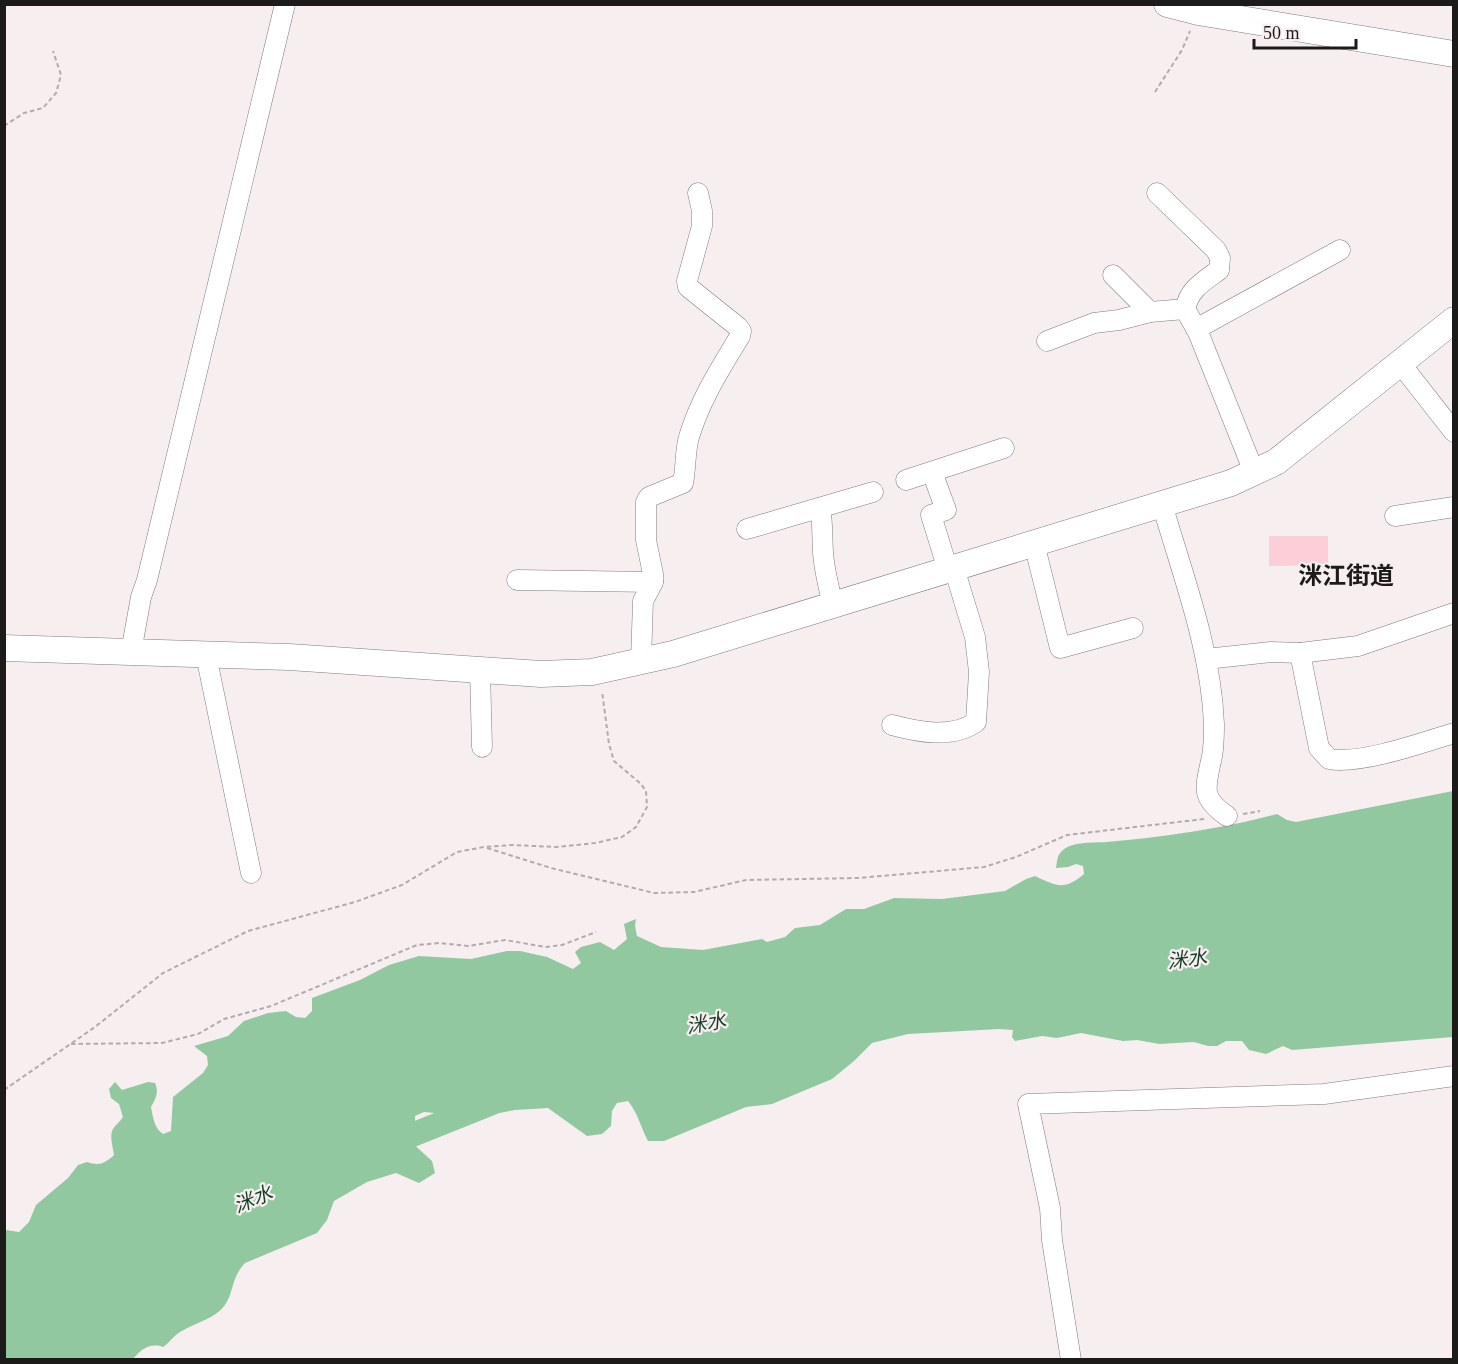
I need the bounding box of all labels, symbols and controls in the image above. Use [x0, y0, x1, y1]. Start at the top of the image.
scale bar [1254, 12, 1356, 50]
text: 50 m [1263, 23, 1300, 43]
district label: 洣江街道 [1298, 563, 1394, 589]
water label: 洣水 [1166, 946, 1209, 972]
water label: 洣水 [684, 1009, 729, 1037]
water label: 洣水 [230, 1181, 277, 1217]

